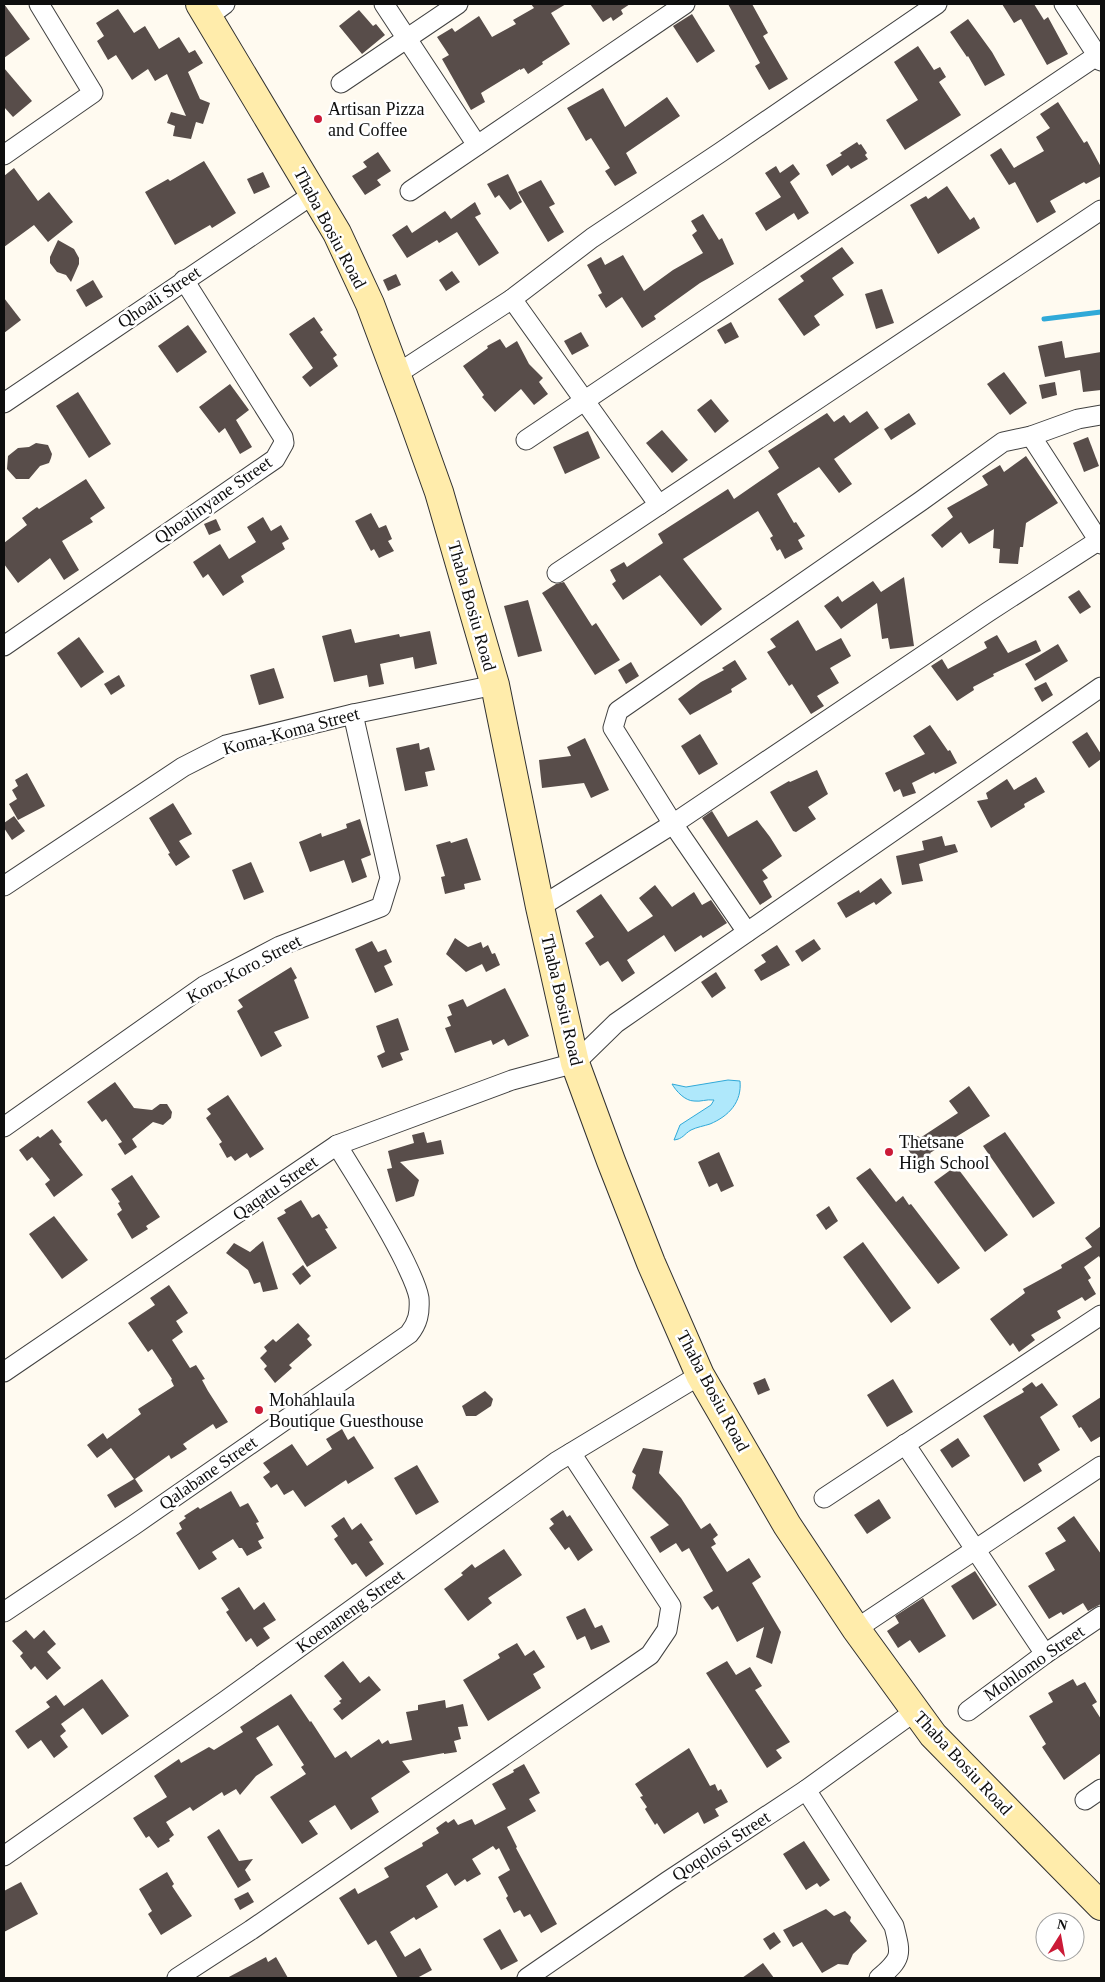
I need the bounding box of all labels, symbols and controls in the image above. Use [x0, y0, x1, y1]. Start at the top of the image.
place label: Artisan Pizza and Coffee [328, 99, 424, 140]
marker: Artisan Pizza and Coffee [312, 113, 324, 125]
street label: Thaba Bosiu Road [290, 164, 370, 292]
street label: Qhoali Street [114, 262, 204, 332]
street label: Qhoalinyane Street [151, 452, 275, 548]
street label: Thaba Bosiu Road [444, 539, 500, 673]
street label: Koma-Koma Street [221, 703, 361, 759]
street label: Koro-Koro Street [183, 930, 305, 1008]
street label: Thaba Bosiu Road [537, 932, 587, 1068]
place label: Thetsane High School [899, 1132, 990, 1173]
marker: Thetsane High School [883, 1146, 895, 1158]
street label: Qaqatu Street [229, 1152, 321, 1224]
street label: Thaba Bosiu Road [673, 1327, 753, 1455]
place label: Mohahlaula Boutique Guesthouse [269, 1390, 424, 1431]
marker: Mohahlaula Boutique Guesthouse [253, 1404, 265, 1416]
street label: Qalabane Street [155, 1432, 261, 1514]
street label: Koenaneng Street [292, 1565, 408, 1657]
street label: Mohlomo Street [980, 1621, 1088, 1705]
street label: Thaba Bosiu Road [910, 1707, 1016, 1819]
street label: Qoqolosi Street [668, 1807, 774, 1885]
north arrow [1035, 1912, 1085, 1962]
text: N [1056, 1916, 1069, 1933]

